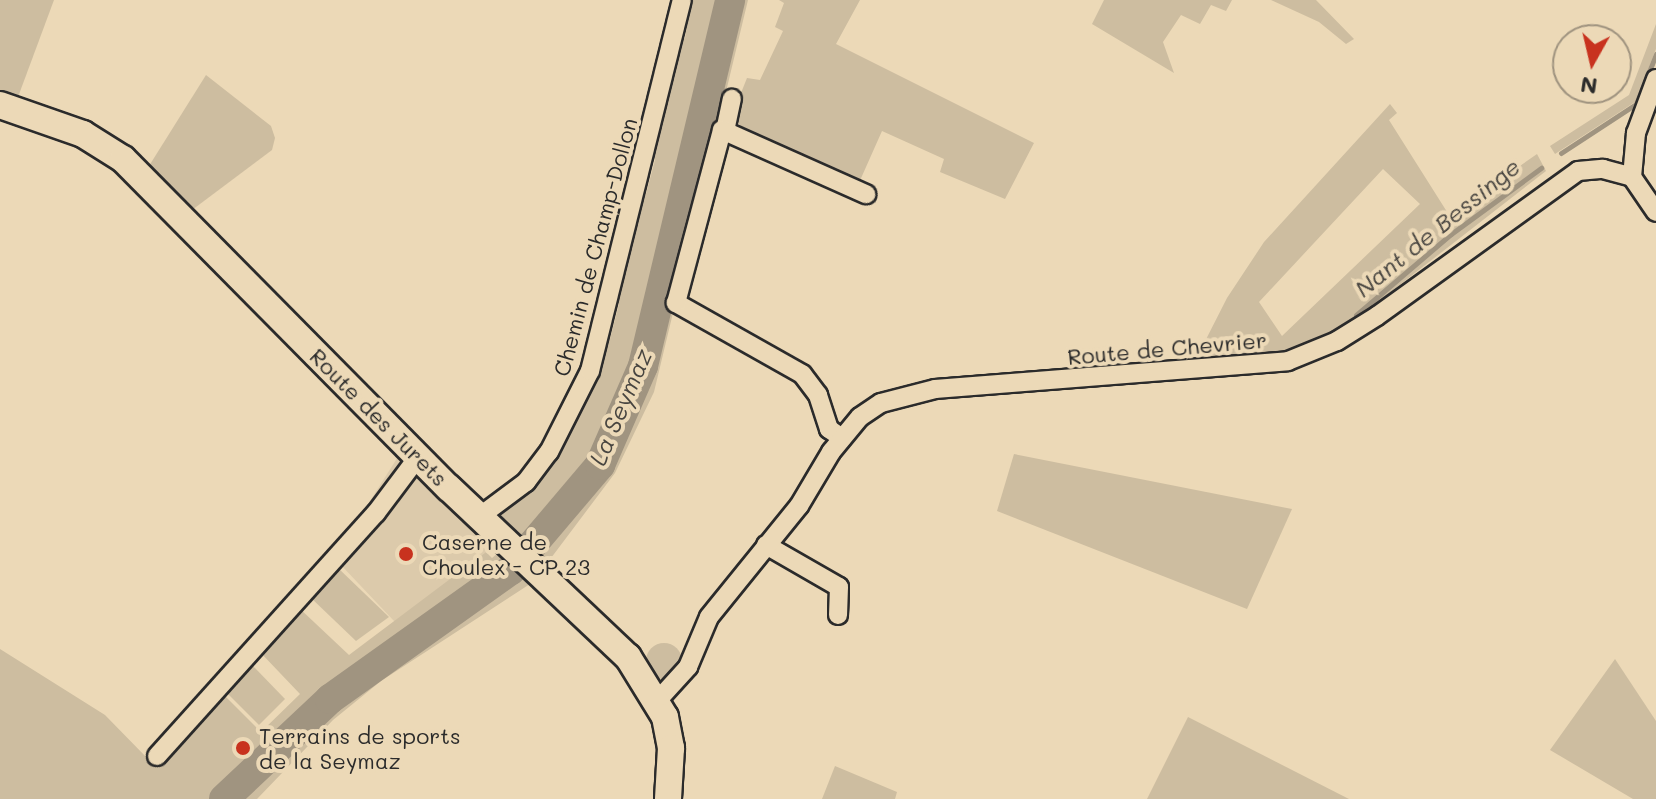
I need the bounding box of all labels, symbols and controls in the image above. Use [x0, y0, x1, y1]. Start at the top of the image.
north arrow [1552, 24, 1632, 104]
text: N [1579, 71, 1599, 102]
street label: Chemin de Champ-Dollon [548, 115, 642, 379]
water label: Nant de Bessinge [1348, 151, 1526, 303]
street label: Route de Chevrier [1066, 326, 1268, 370]
street label: Route des Jurets [305, 343, 453, 491]
water label: La Seymaz [583, 344, 657, 470]
place label: Caserne de Choulex - CP 23 [422, 528, 590, 580]
marker: Caserne de Choulex - CP 23 [397, 545, 415, 563]
place label: Terrains de sports de la Seymaz [259, 722, 461, 774]
marker: Terrains de sports de la Seymaz [234, 739, 252, 757]

